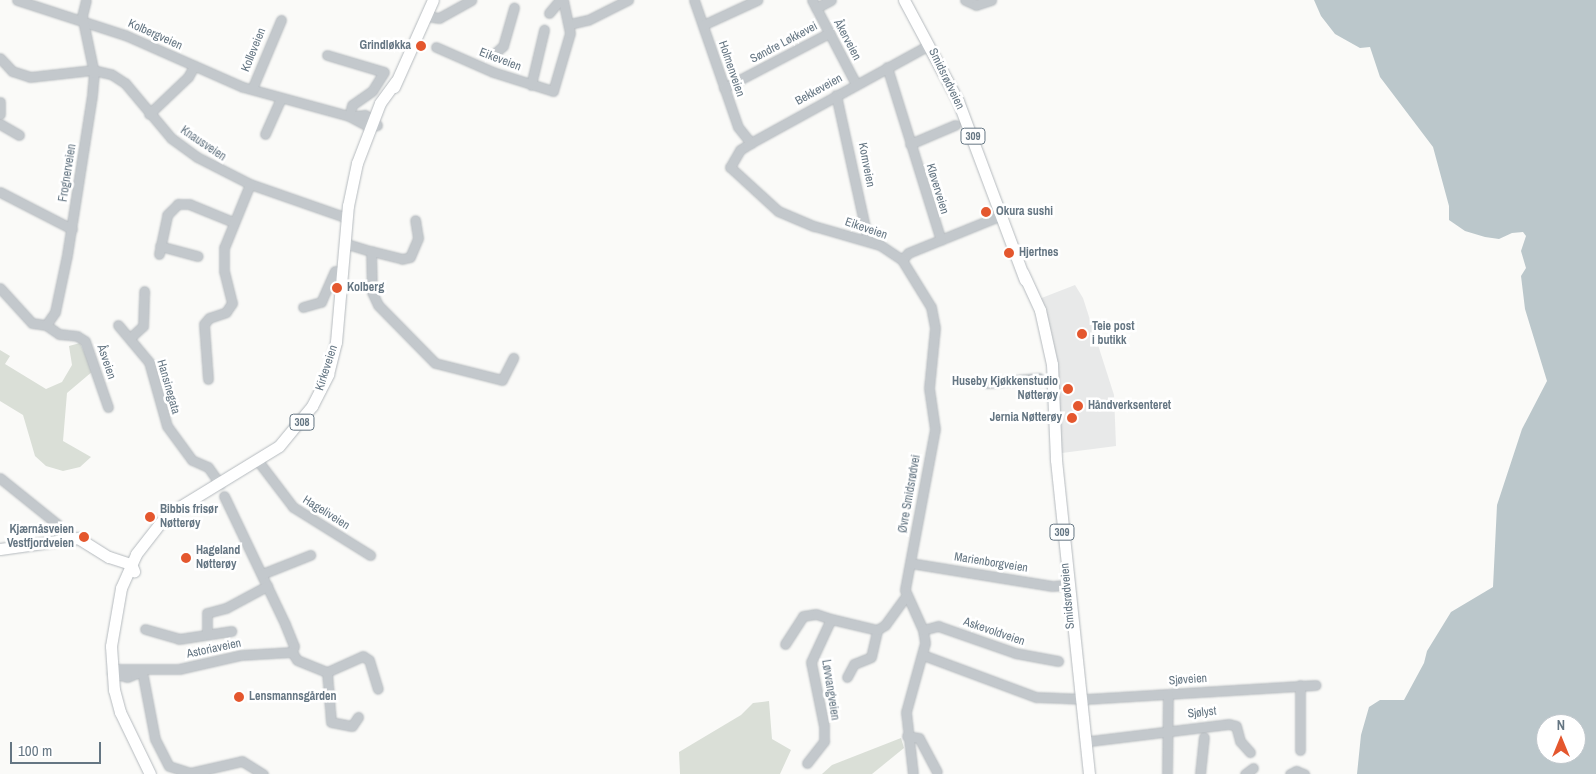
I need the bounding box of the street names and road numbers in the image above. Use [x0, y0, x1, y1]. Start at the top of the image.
street label: Kolbergveien [126, 17, 184, 53]
street label: Åkerveien [830, 17, 864, 63]
street label: Søndre Løkkevei [748, 19, 820, 67]
street label: Kolleveien [239, 26, 269, 74]
street label: Holmenveien [715, 39, 747, 99]
street label: Eikeveien [477, 45, 523, 75]
street label: Smidsrødveien [925, 46, 967, 112]
street label: Bekkeveien [793, 71, 845, 109]
street label: Knausveien [177, 123, 229, 165]
road number: 309 [959, 128, 987, 144]
street label: Kornveien [855, 142, 877, 188]
street label: Frognerveien [56, 143, 80, 203]
street label: Kløverveien [923, 162, 951, 216]
street label: Eikeveien [843, 215, 889, 243]
street label: Åsveien [93, 343, 119, 381]
street label: Kirkeveien [313, 343, 341, 393]
street label: Hansinegata [153, 358, 183, 416]
road number: 308 [288, 414, 316, 431]
street label: Øvre Smidsrødvei [896, 454, 924, 534]
street label: Hageliveien [300, 493, 352, 533]
road number: 309 [1048, 524, 1076, 540]
street label: Marienborgveien [953, 550, 1029, 576]
street label: Smidsrødveien [1058, 562, 1078, 630]
street label: Askevoldveien [961, 615, 1027, 649]
street label: Astoriaveien [185, 636, 243, 662]
street label: Løvvangveien [818, 659, 842, 721]
street label: Sjøveien [1168, 671, 1208, 689]
street label: Sjølyst [1187, 704, 1217, 722]

